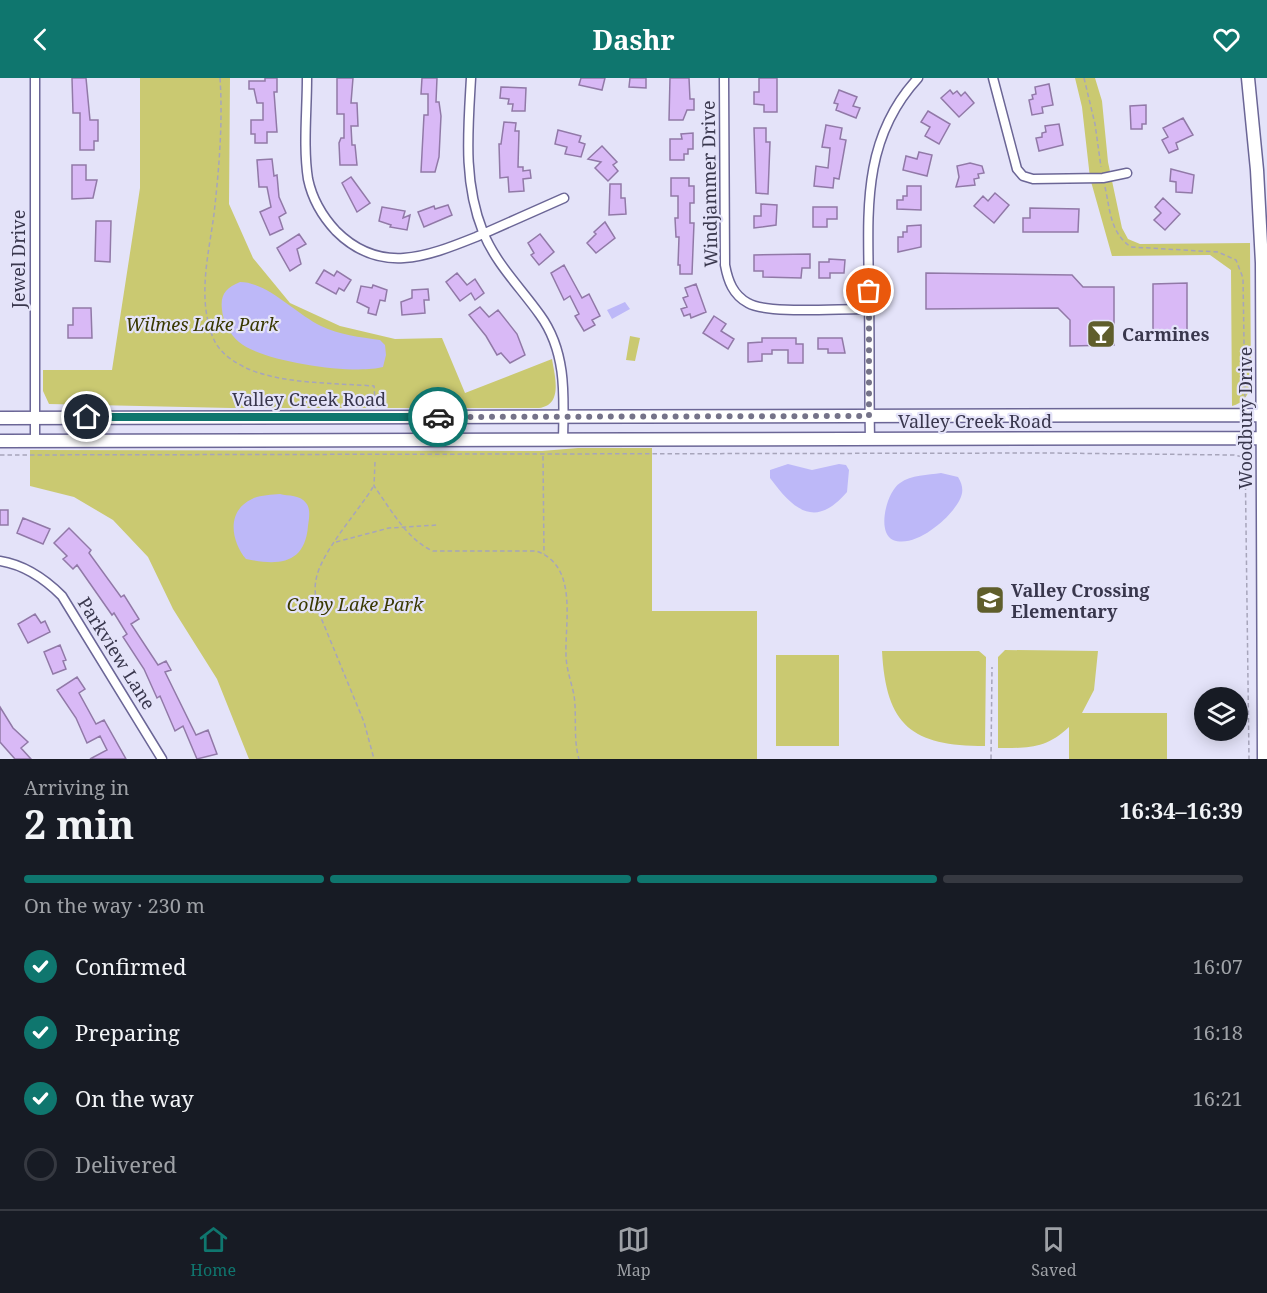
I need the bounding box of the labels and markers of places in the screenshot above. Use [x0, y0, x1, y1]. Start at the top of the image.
pin [843, 265, 894, 316]
bar icon: Carmines [1085, 318, 1117, 350]
place label: Carmines [1122, 322, 1210, 346]
pin [61, 391, 112, 442]
place label: Valley Crossing Elementary [1011, 578, 1151, 623]
school or university icon: Valley Crossing Elementary [974, 584, 1006, 616]

